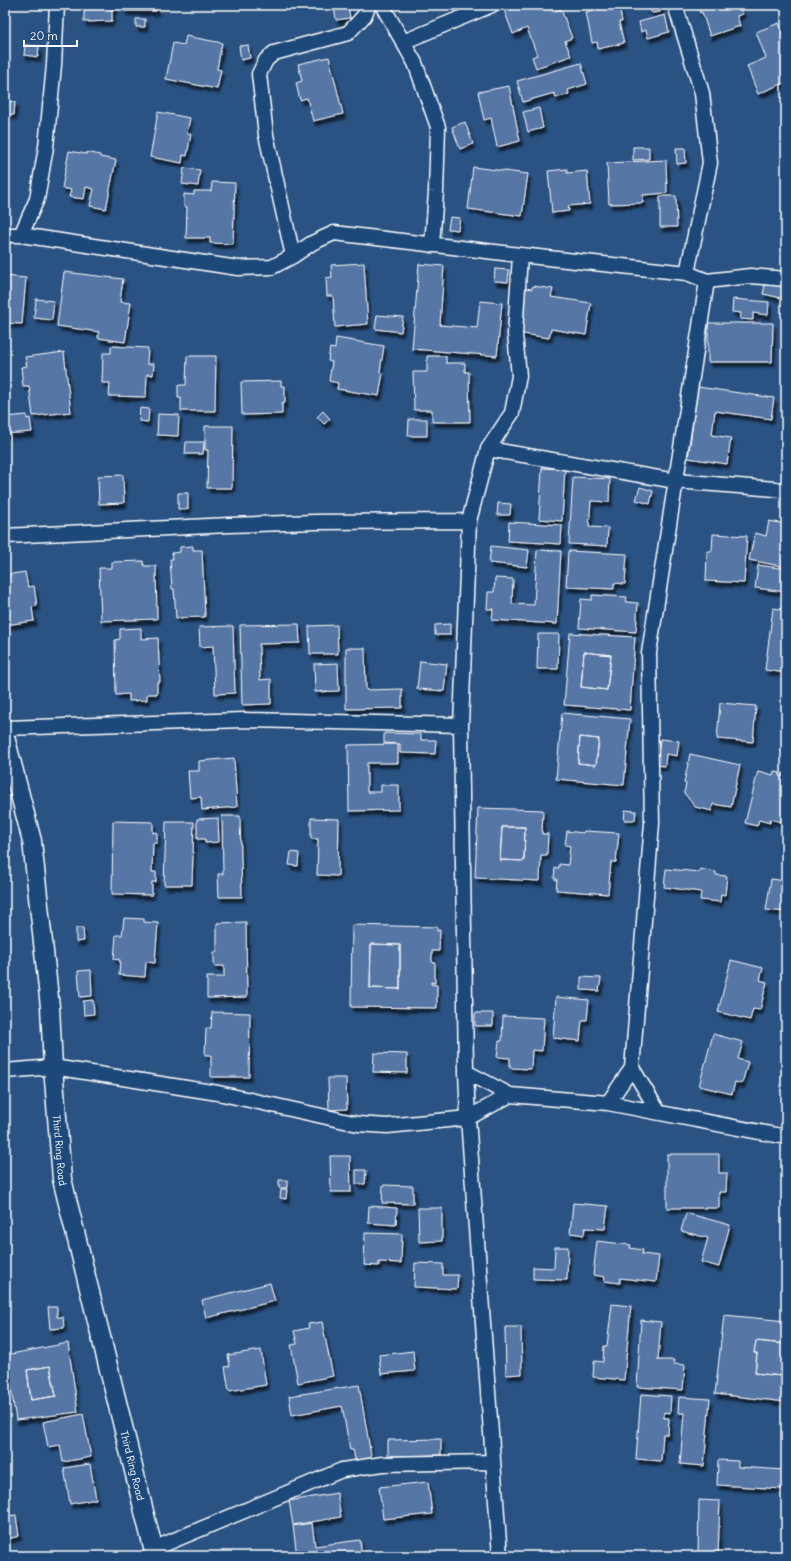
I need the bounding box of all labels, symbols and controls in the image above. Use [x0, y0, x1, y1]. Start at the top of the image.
scale bar [24, 22, 77, 48]
text: 20 m [30, 28, 58, 43]
street label: Third Ring Road [50, 1114, 69, 1187]
street label: Third Ring Road [117, 1429, 147, 1502]

